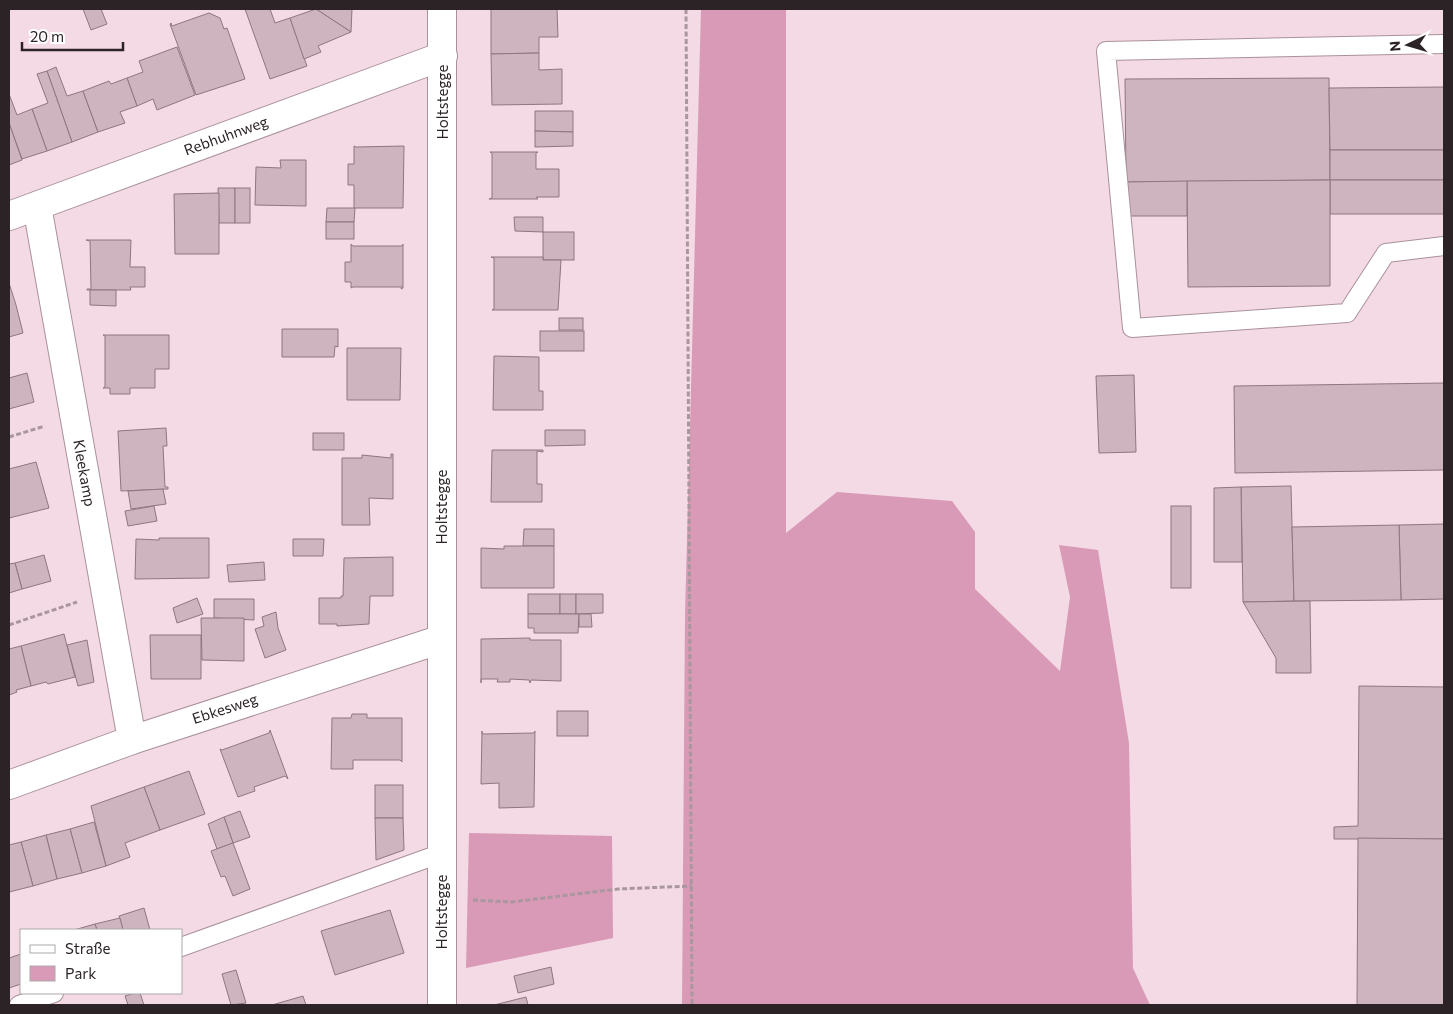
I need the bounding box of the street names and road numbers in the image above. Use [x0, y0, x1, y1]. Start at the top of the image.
street label: Holtstegge [433, 64, 451, 139]
street label: Rebhuhnweg [181, 112, 270, 159]
street label: Kleekamp [70, 438, 100, 508]
street label: Holtstegge [432, 469, 450, 544]
street label: Ebkesweg [190, 689, 260, 727]
street label: Holtstegge [432, 874, 450, 949]

